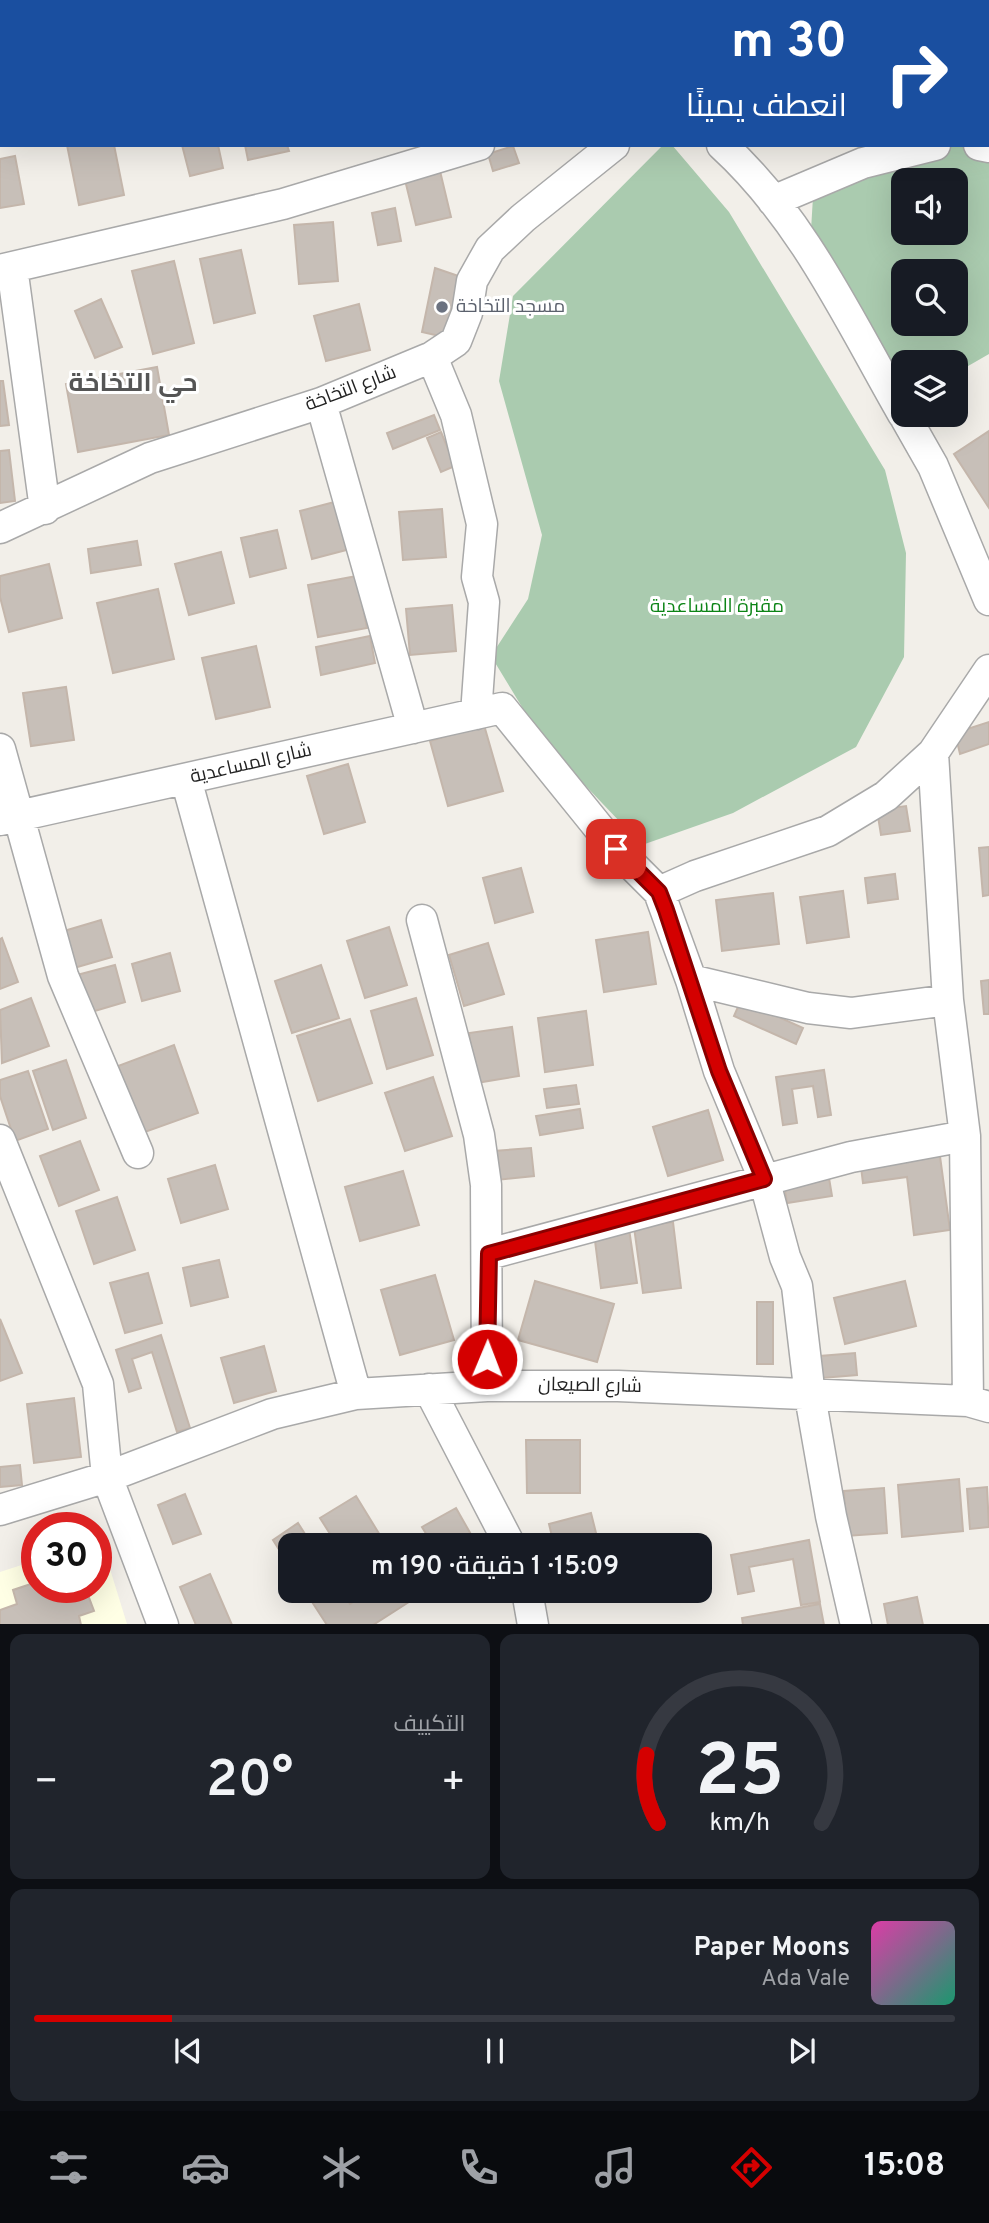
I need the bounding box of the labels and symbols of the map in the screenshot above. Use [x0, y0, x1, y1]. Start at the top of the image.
place label: مسجد التخاخة [456, 295, 565, 319]
marker: مسجد التخاخة [434, 299, 450, 315]
street label: شارع التخاخة [302, 361, 400, 417]
district label: حي التخاخة [68, 368, 198, 403]
park label: مقبرة المساعدية [650, 595, 784, 619]
street label: شارع المساعدية [188, 738, 314, 790]
pin [586, 819, 646, 879]
position arrow [450, 1322, 524, 1396]
street label: شارع الصيعان [538, 1373, 642, 1399]
speed limit sign: 30 [21, 1512, 112, 1603]

